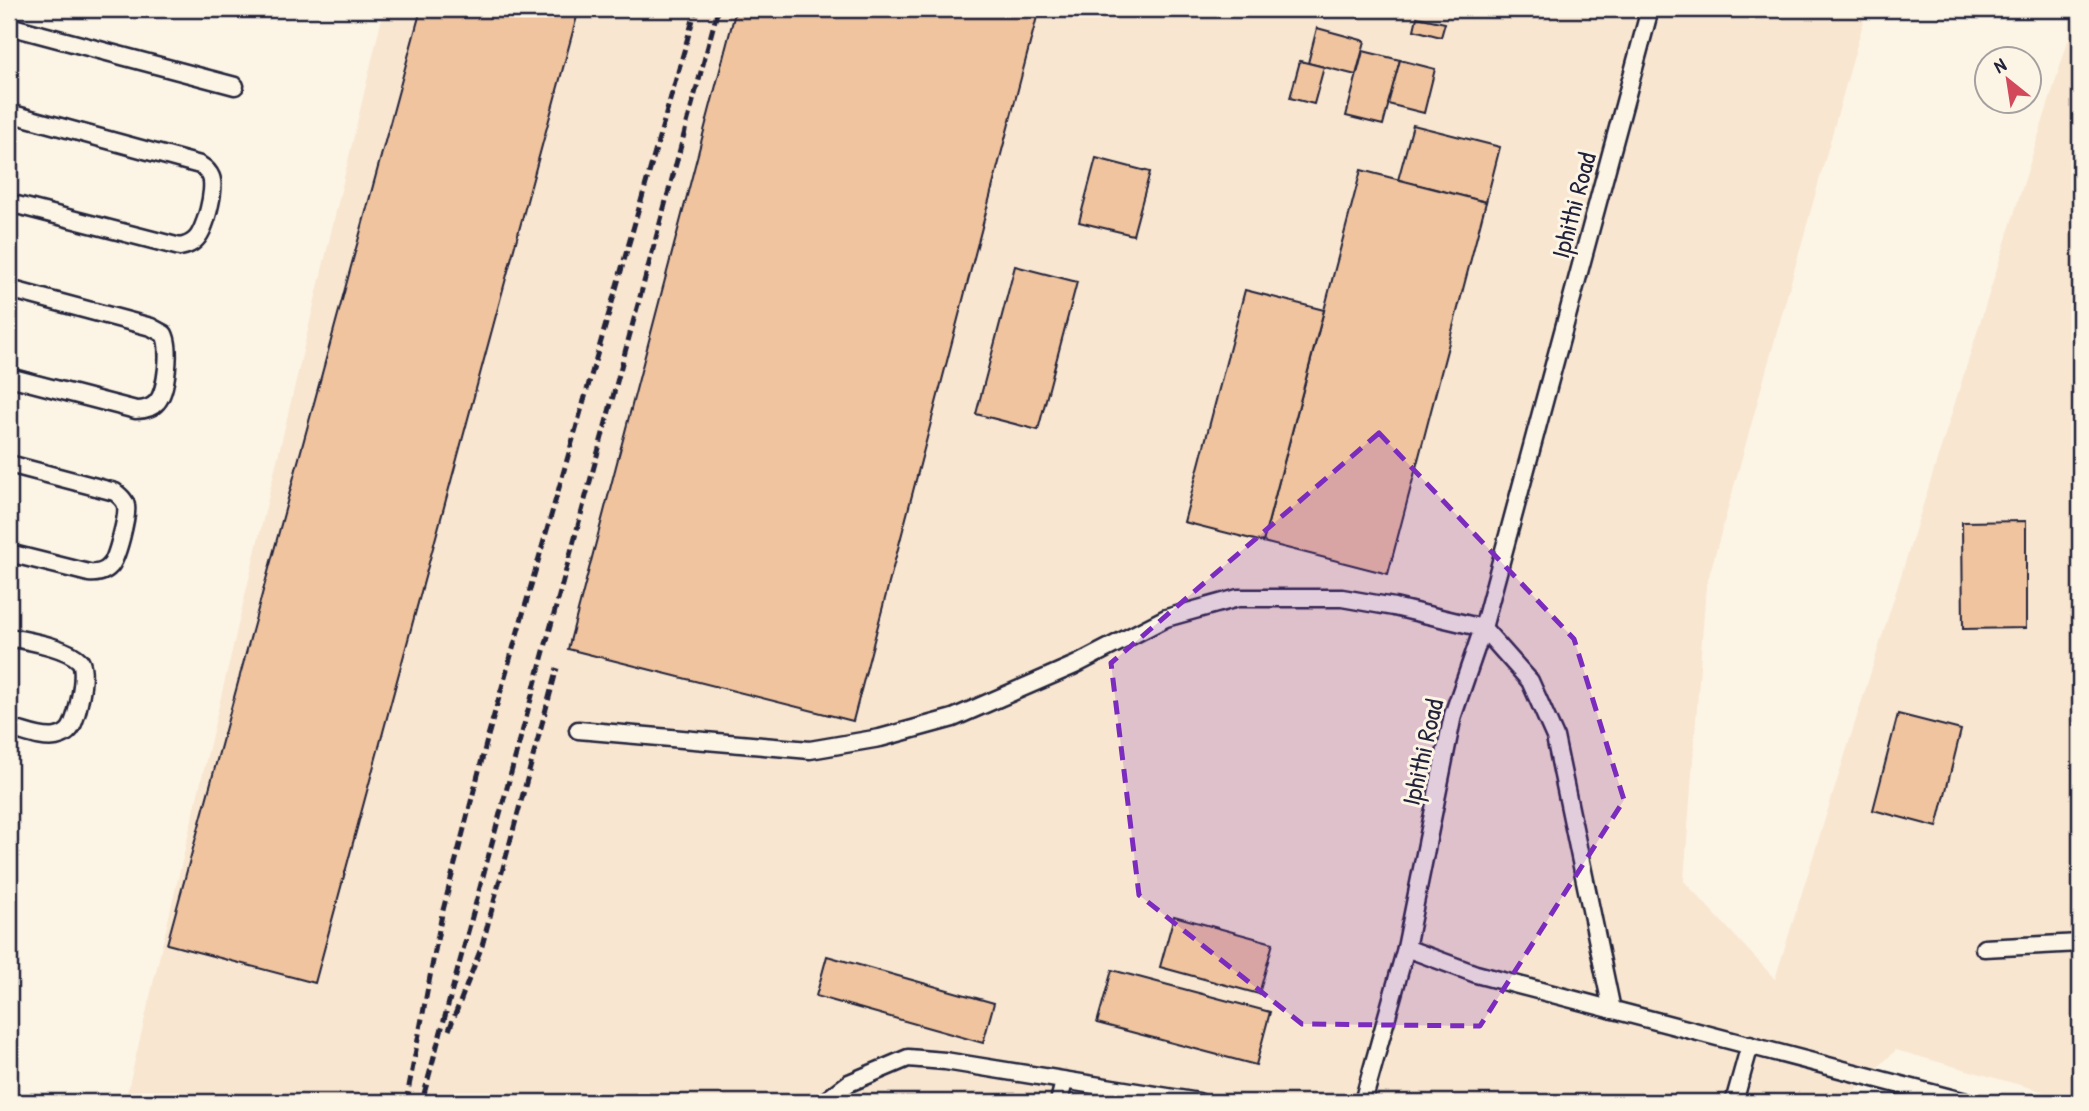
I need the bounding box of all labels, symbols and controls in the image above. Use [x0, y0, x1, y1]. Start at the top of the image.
north arrow [1974, 46, 2044, 116]
text: N [1989, 51, 2010, 79]
street label: Iphithi Road [1542, 148, 1604, 262]
street label: Iphithi Road [1393, 695, 1451, 809]

